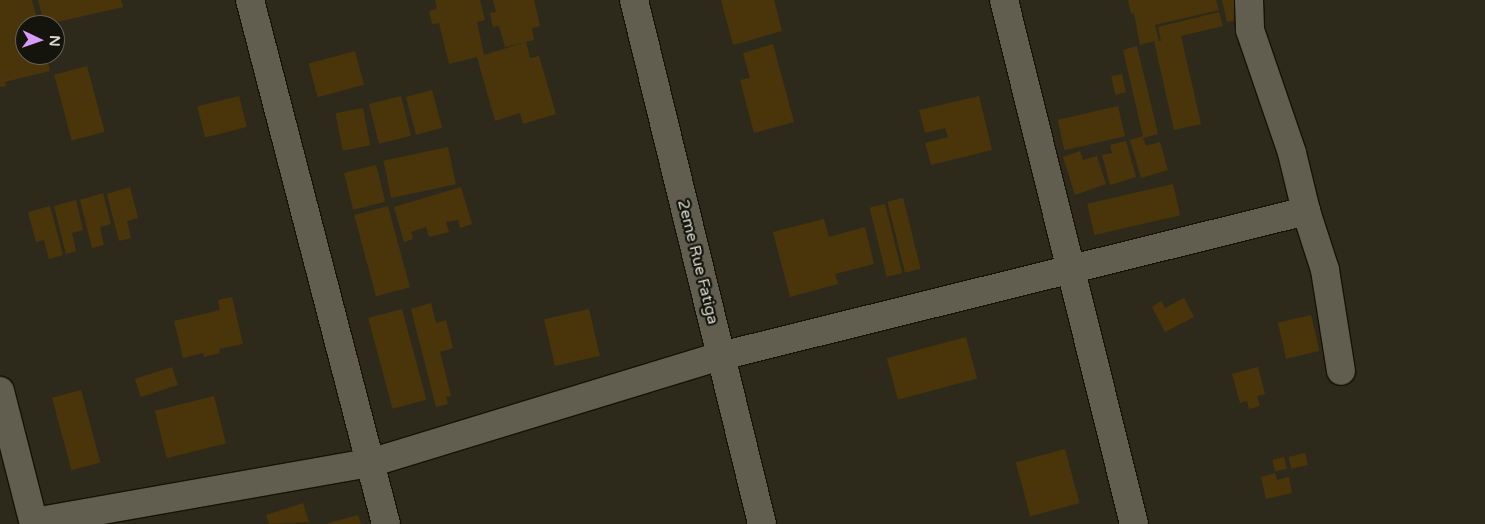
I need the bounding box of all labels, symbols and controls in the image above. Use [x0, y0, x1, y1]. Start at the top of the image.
north arrow [15, 15, 65, 65]
text: N [46, 35, 63, 47]
street label: 2eme Rue Fatiga [673, 198, 723, 326]

